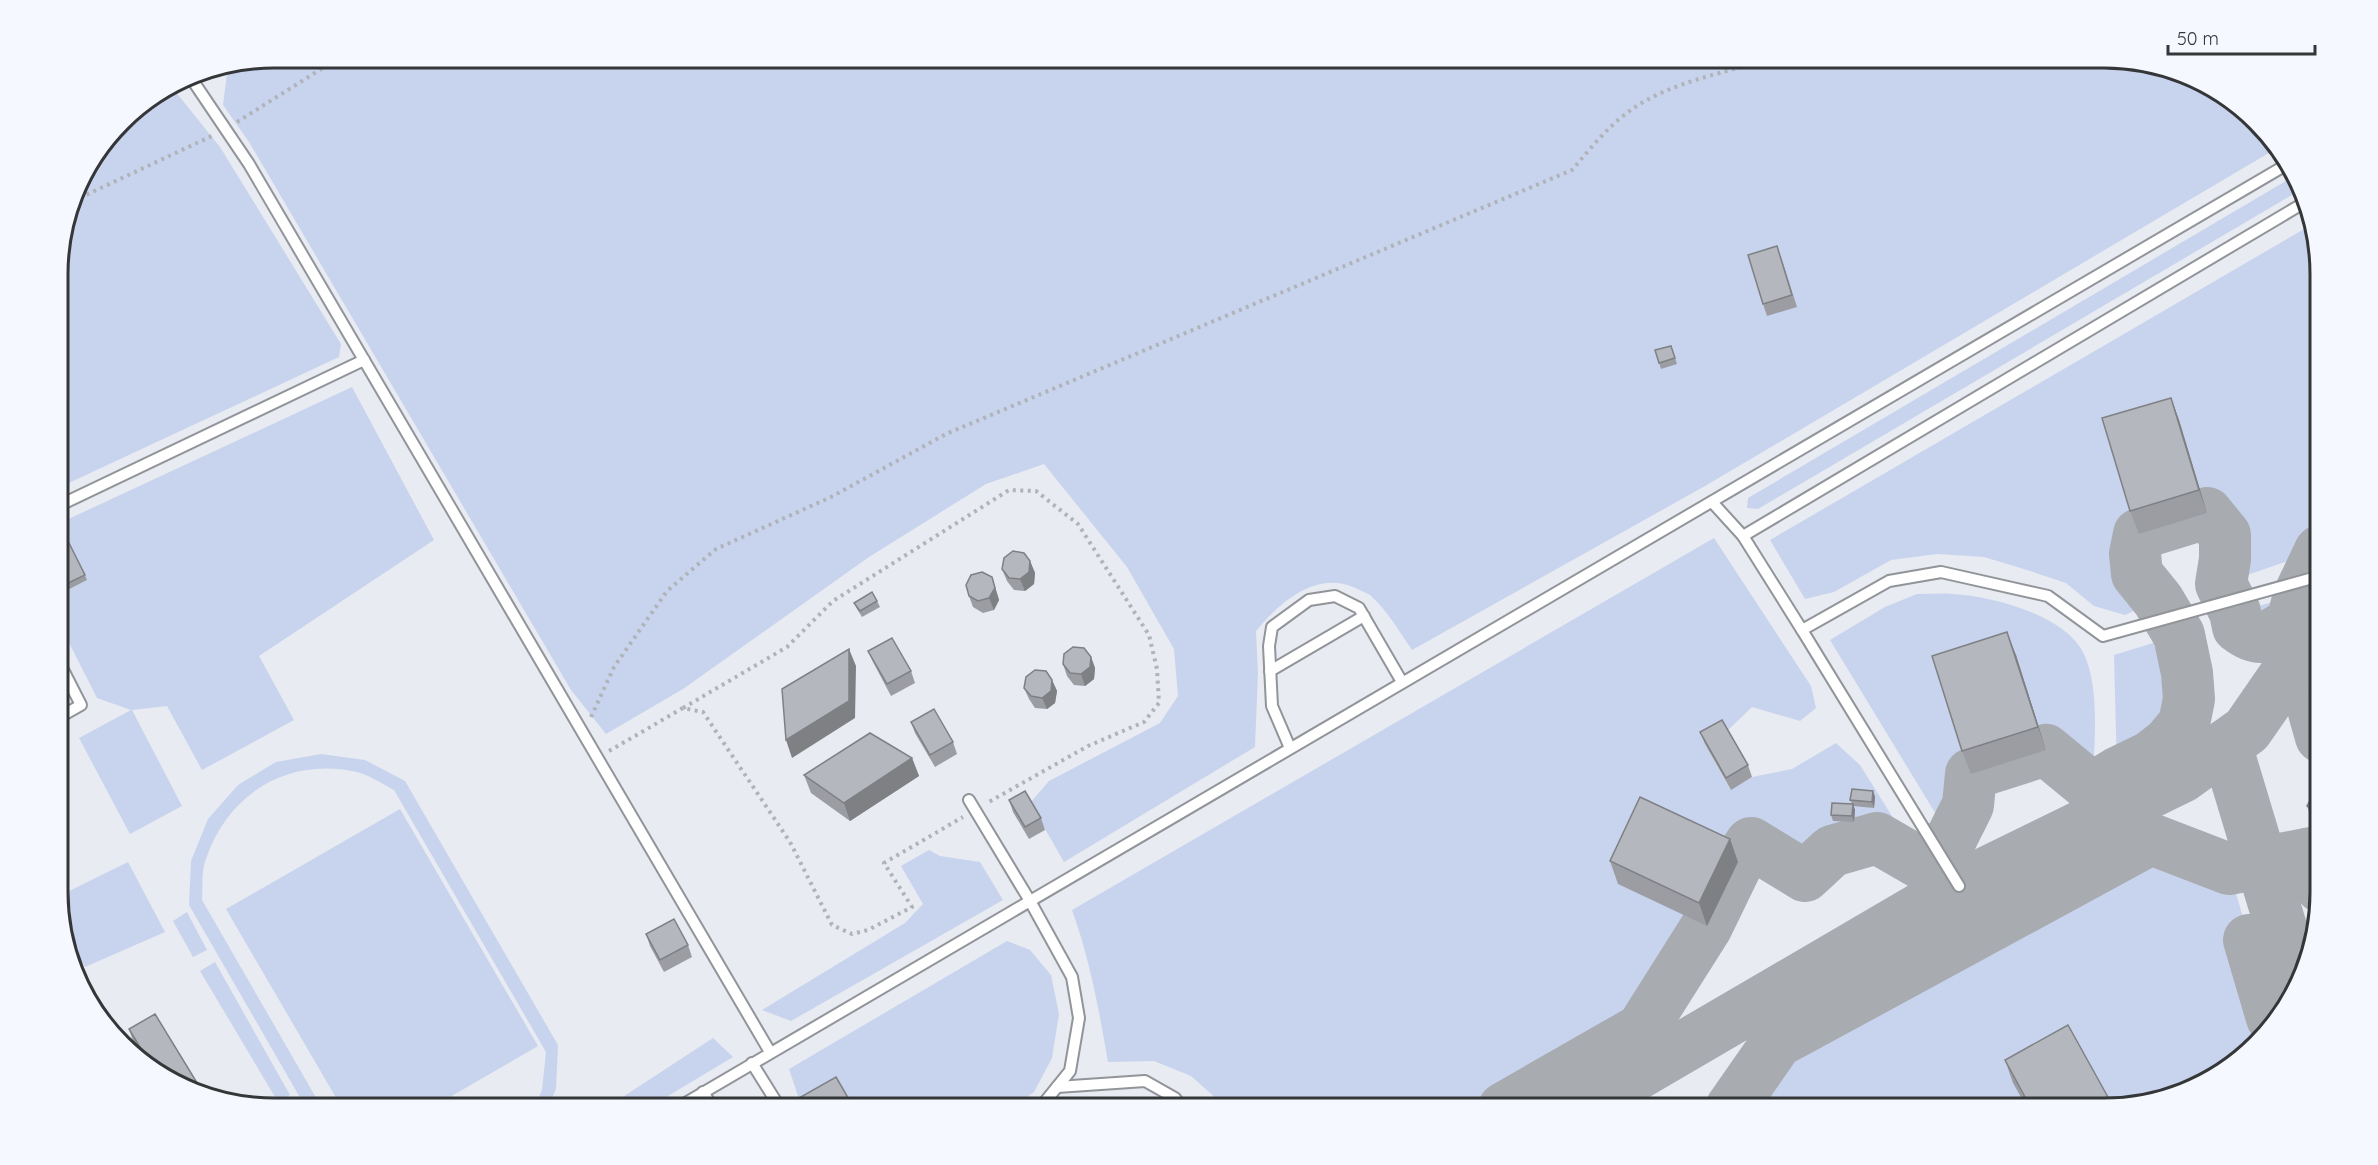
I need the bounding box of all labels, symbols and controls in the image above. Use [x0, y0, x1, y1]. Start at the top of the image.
scale bar [2168, 18, 2315, 56]
text: 50 m [2177, 27, 2219, 50]

